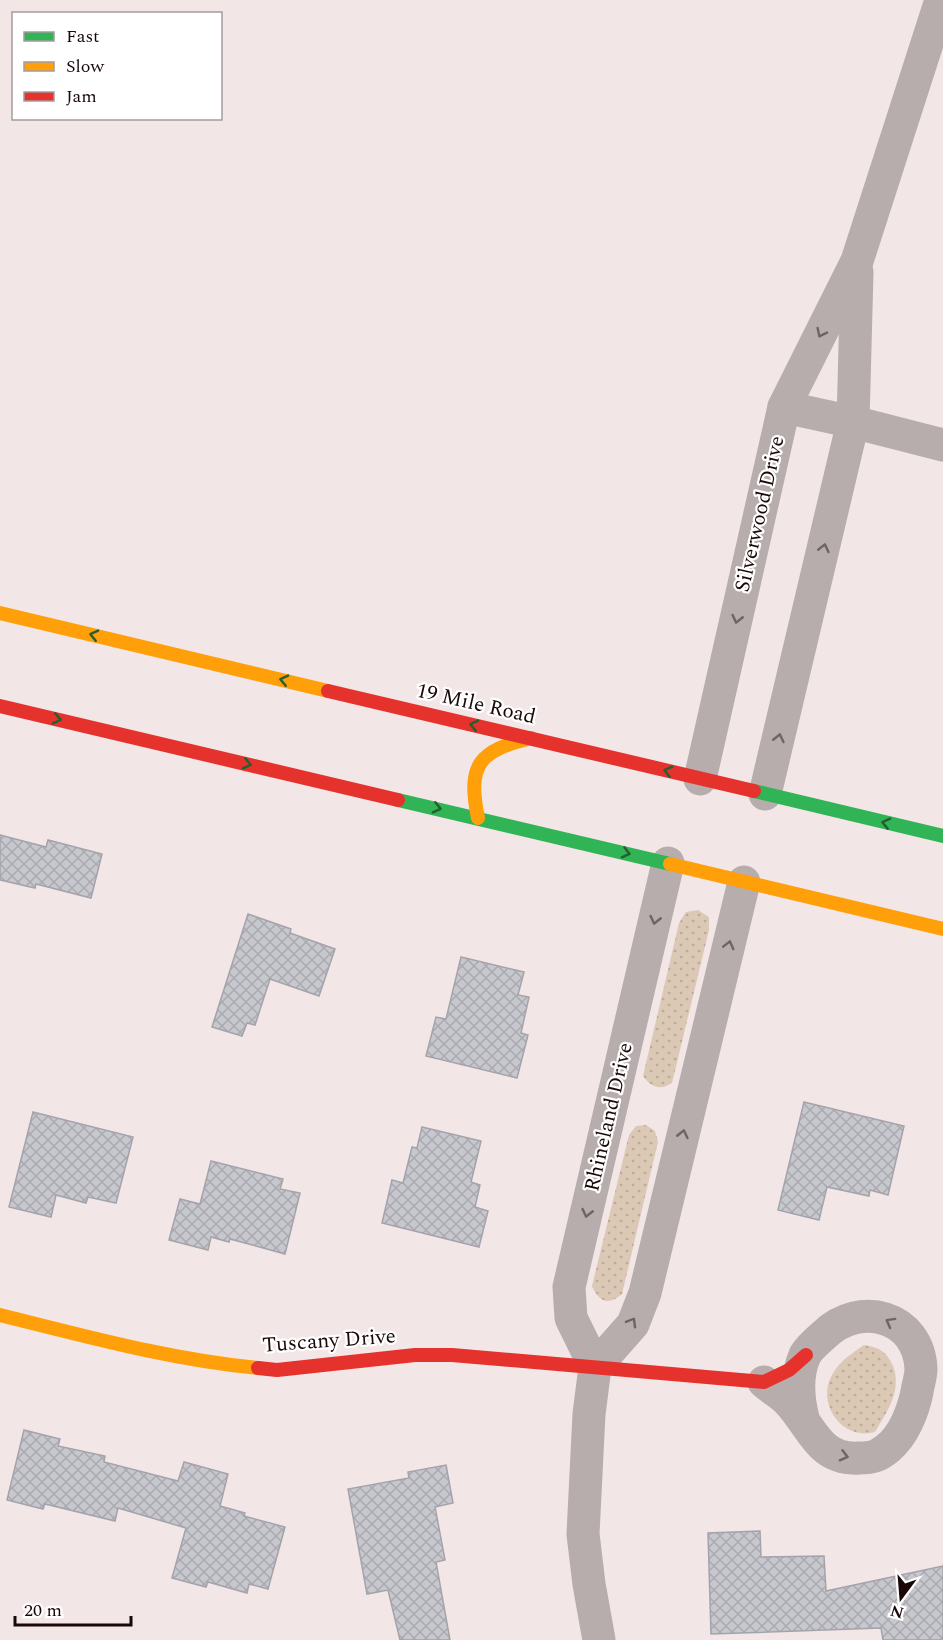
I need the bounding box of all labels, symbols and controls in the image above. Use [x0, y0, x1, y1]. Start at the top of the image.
legend [12, 12, 222, 120]
text: Fast [66, 23, 99, 50]
text: Slow [66, 53, 105, 80]
text: Jam [66, 83, 97, 110]
one-way arrow [817, 326, 829, 337]
street label: Silverwood Drive [726, 433, 794, 595]
one-way arrow [816, 543, 829, 553]
one-way arrow [731, 613, 744, 623]
one-way arrow [90, 630, 100, 643]
one-way arrow [279, 675, 289, 688]
street label: 19 Mile Road [413, 675, 539, 733]
one-way arrow [52, 712, 62, 725]
one-way arrow [469, 719, 479, 732]
one-way arrow [772, 733, 785, 743]
one-way arrow [242, 756, 252, 769]
one-way arrow [663, 766, 673, 779]
one-way arrow [431, 801, 441, 814]
one-way arrow [881, 817, 891, 830]
one-way arrow [621, 846, 631, 859]
one-way arrow [650, 915, 663, 925]
one-way arrow [721, 940, 734, 950]
street label: Rhineland Drive [576, 1039, 642, 1195]
one-way arrow [676, 1130, 689, 1140]
one-way arrow [581, 1207, 594, 1217]
one-way arrow [625, 1318, 636, 1328]
one-way arrow [886, 1318, 896, 1329]
street label: Tuscany Drive [261, 1320, 397, 1362]
one-way arrow [838, 1449, 849, 1461]
north arrow [871, 1568, 931, 1628]
scale bar [15, 1589, 130, 1627]
text: 20 m [24, 1597, 62, 1624]
text: N [888, 1598, 907, 1625]

